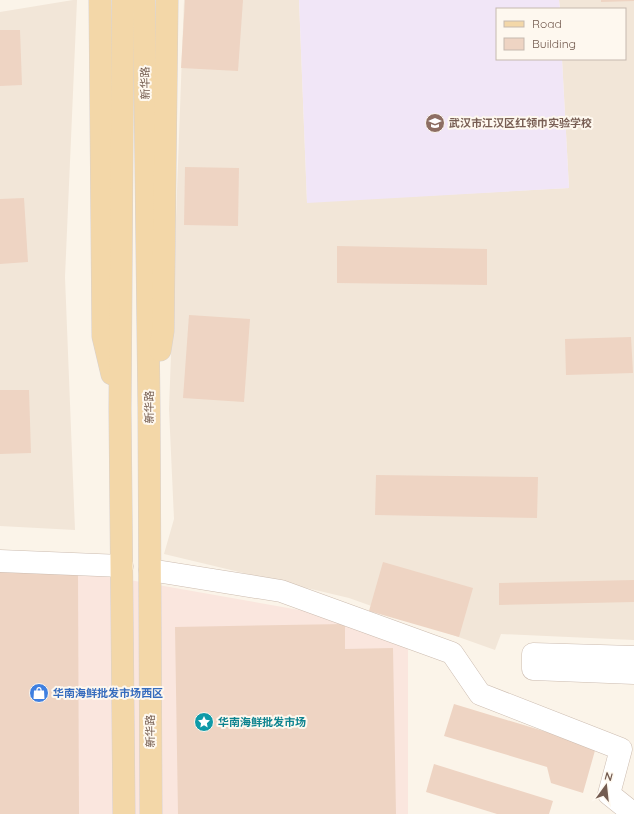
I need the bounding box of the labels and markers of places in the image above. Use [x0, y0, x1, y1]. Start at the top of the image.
school or university icon: 武汉市江汉区红领巾实验学校 [424, 112, 446, 134]
place label: 武汉市江汉区红领巾实验学校 [449, 116, 592, 130]
shop icon: 华南海鲜批发市场西区 [28, 682, 50, 704]
place label: 华南海鲜批发市场西区 [53, 686, 163, 700]
place icon: 华南海鲜批发市场 [193, 711, 215, 733]
place label: 华南海鲜批发市场 [218, 715, 306, 729]

